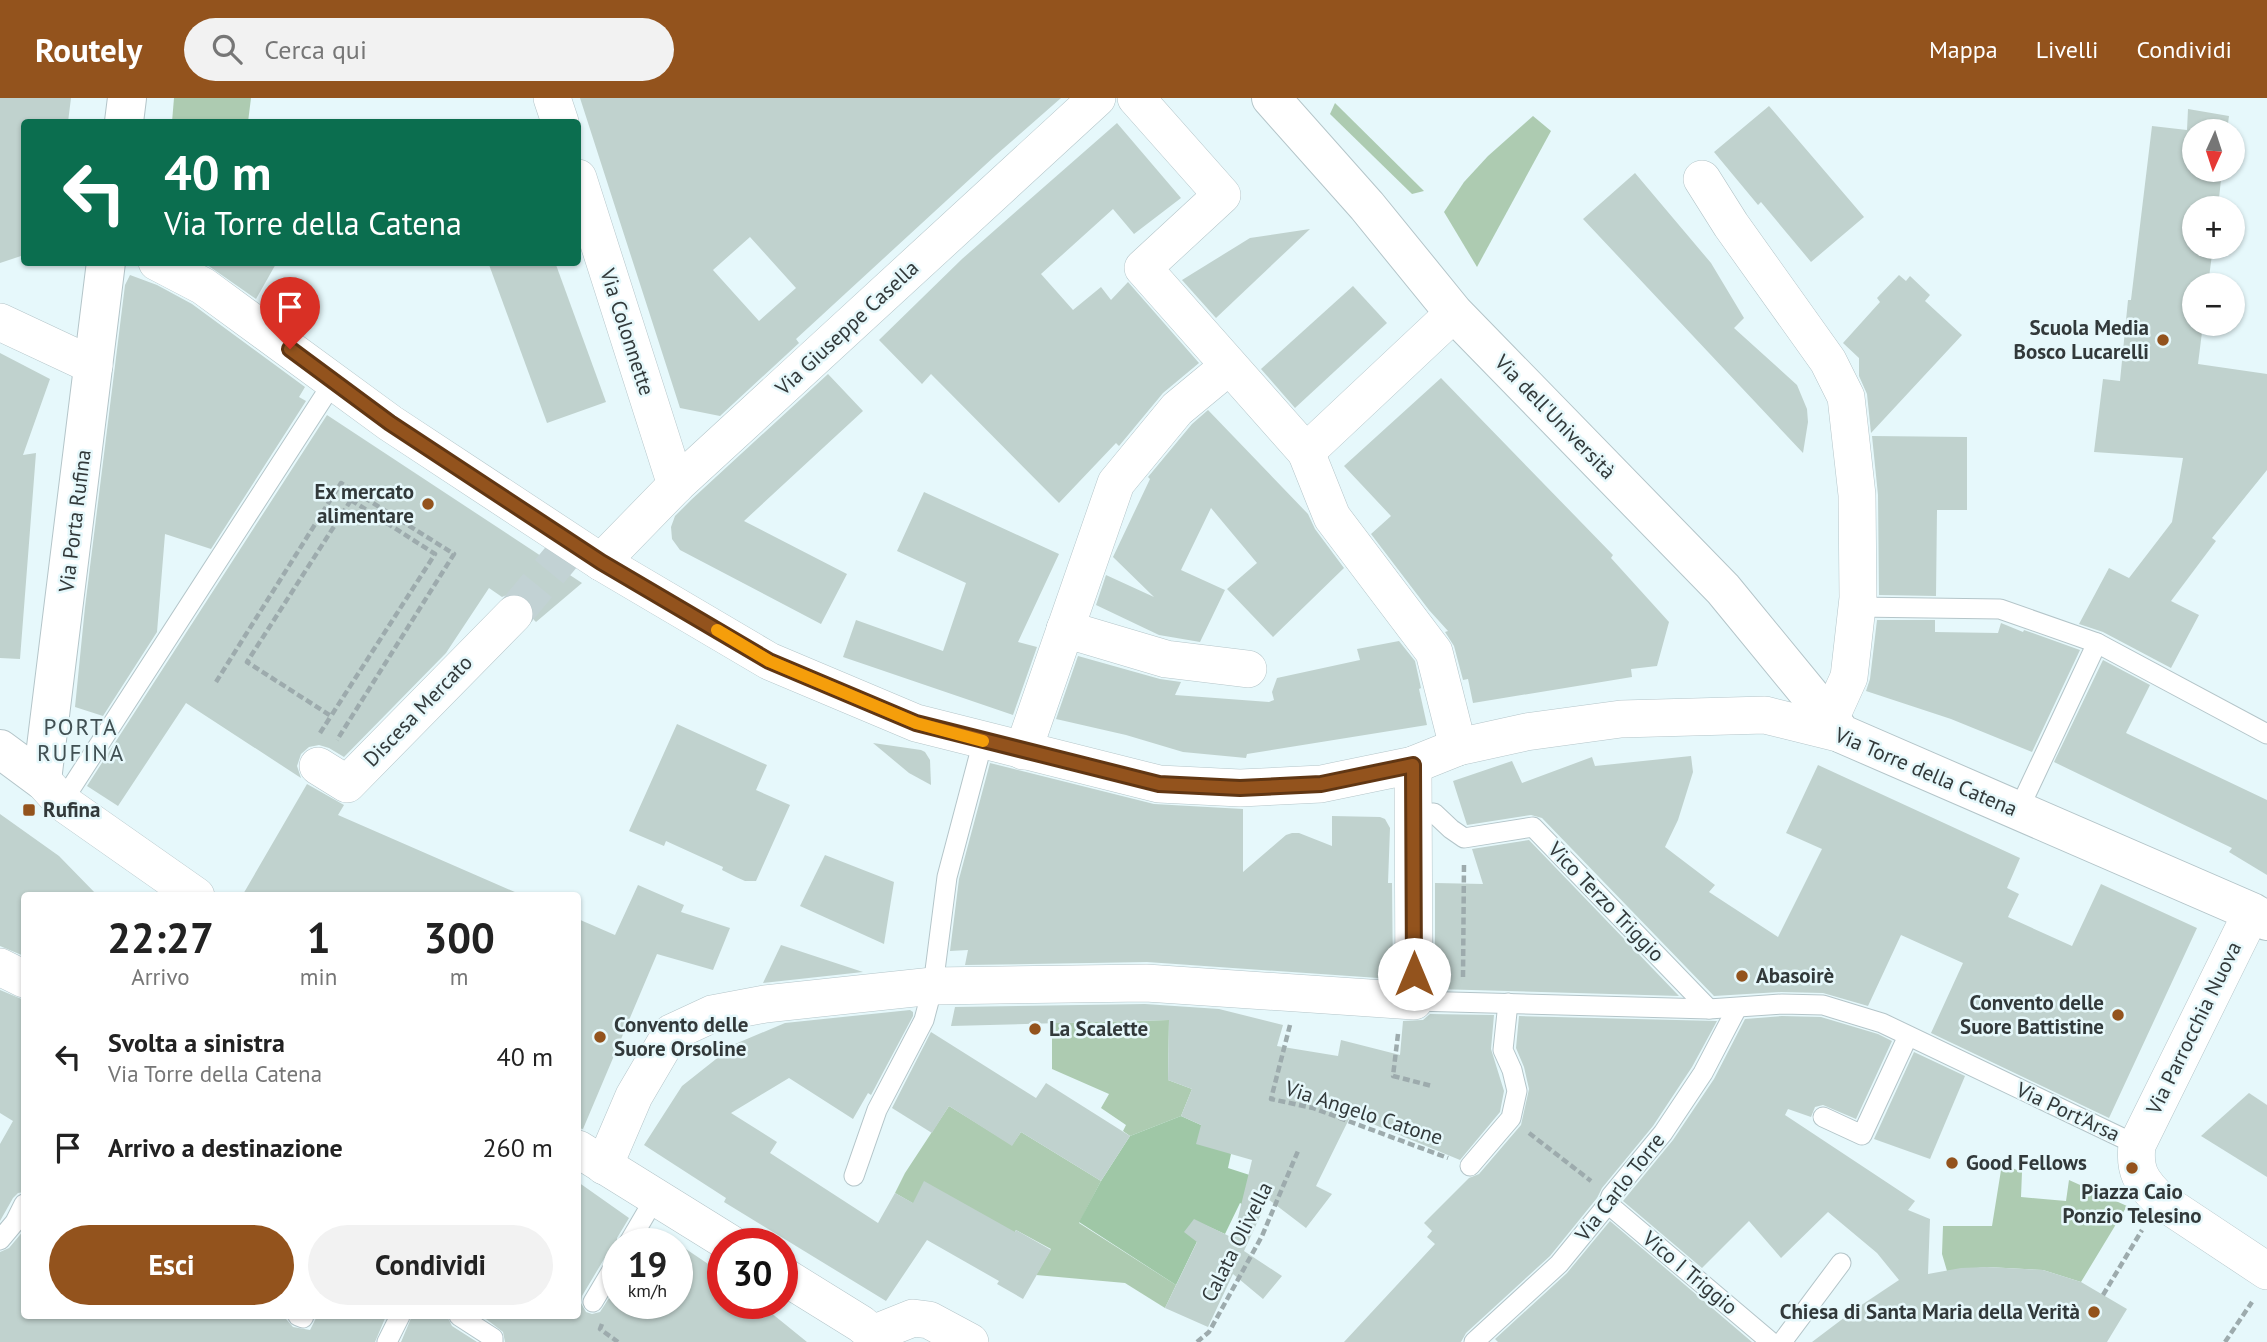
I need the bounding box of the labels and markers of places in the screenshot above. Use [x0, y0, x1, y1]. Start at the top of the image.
pin [260, 277, 320, 349]
place label: Scuola Media Bosco Lucarelli [2013, 314, 2149, 365]
marker: Scuola Media Bosco Lucarelli [2155, 332, 2171, 348]
place label: Ex mercato alimentare [314, 478, 414, 529]
marker: Ex mercato alimentare [420, 496, 436, 512]
place label: Rufina [43, 796, 100, 823]
marker: Rufina [21, 802, 37, 818]
place label: Abasoirè [1756, 962, 1834, 989]
marker: Abasoirè [1734, 968, 1750, 984]
place label: Convento delle Suore Battistine [1960, 989, 2104, 1040]
marker: Convento delle Suore Battistine [2110, 1007, 2126, 1023]
place label: Convento delle Suore Orsoline [614, 1011, 749, 1062]
place label: La Scalette [1049, 1015, 1148, 1042]
marker: La Scalette [1027, 1021, 1043, 1037]
marker: Convento delle Suore Orsoline [592, 1029, 608, 1045]
place label: Good Fellows [1966, 1149, 2087, 1176]
marker: Good Fellows [1944, 1155, 1960, 1171]
marker: Piazza Caio Ponzio Telesino [2124, 1160, 2140, 1176]
place label: Piazza Caio Ponzio Telesino [2062, 1178, 2202, 1229]
place label: Chiesa di Santa Maria della Verità [1780, 1298, 2080, 1325]
marker: Chiesa di Santa Maria della Verità [2086, 1304, 2102, 1320]

